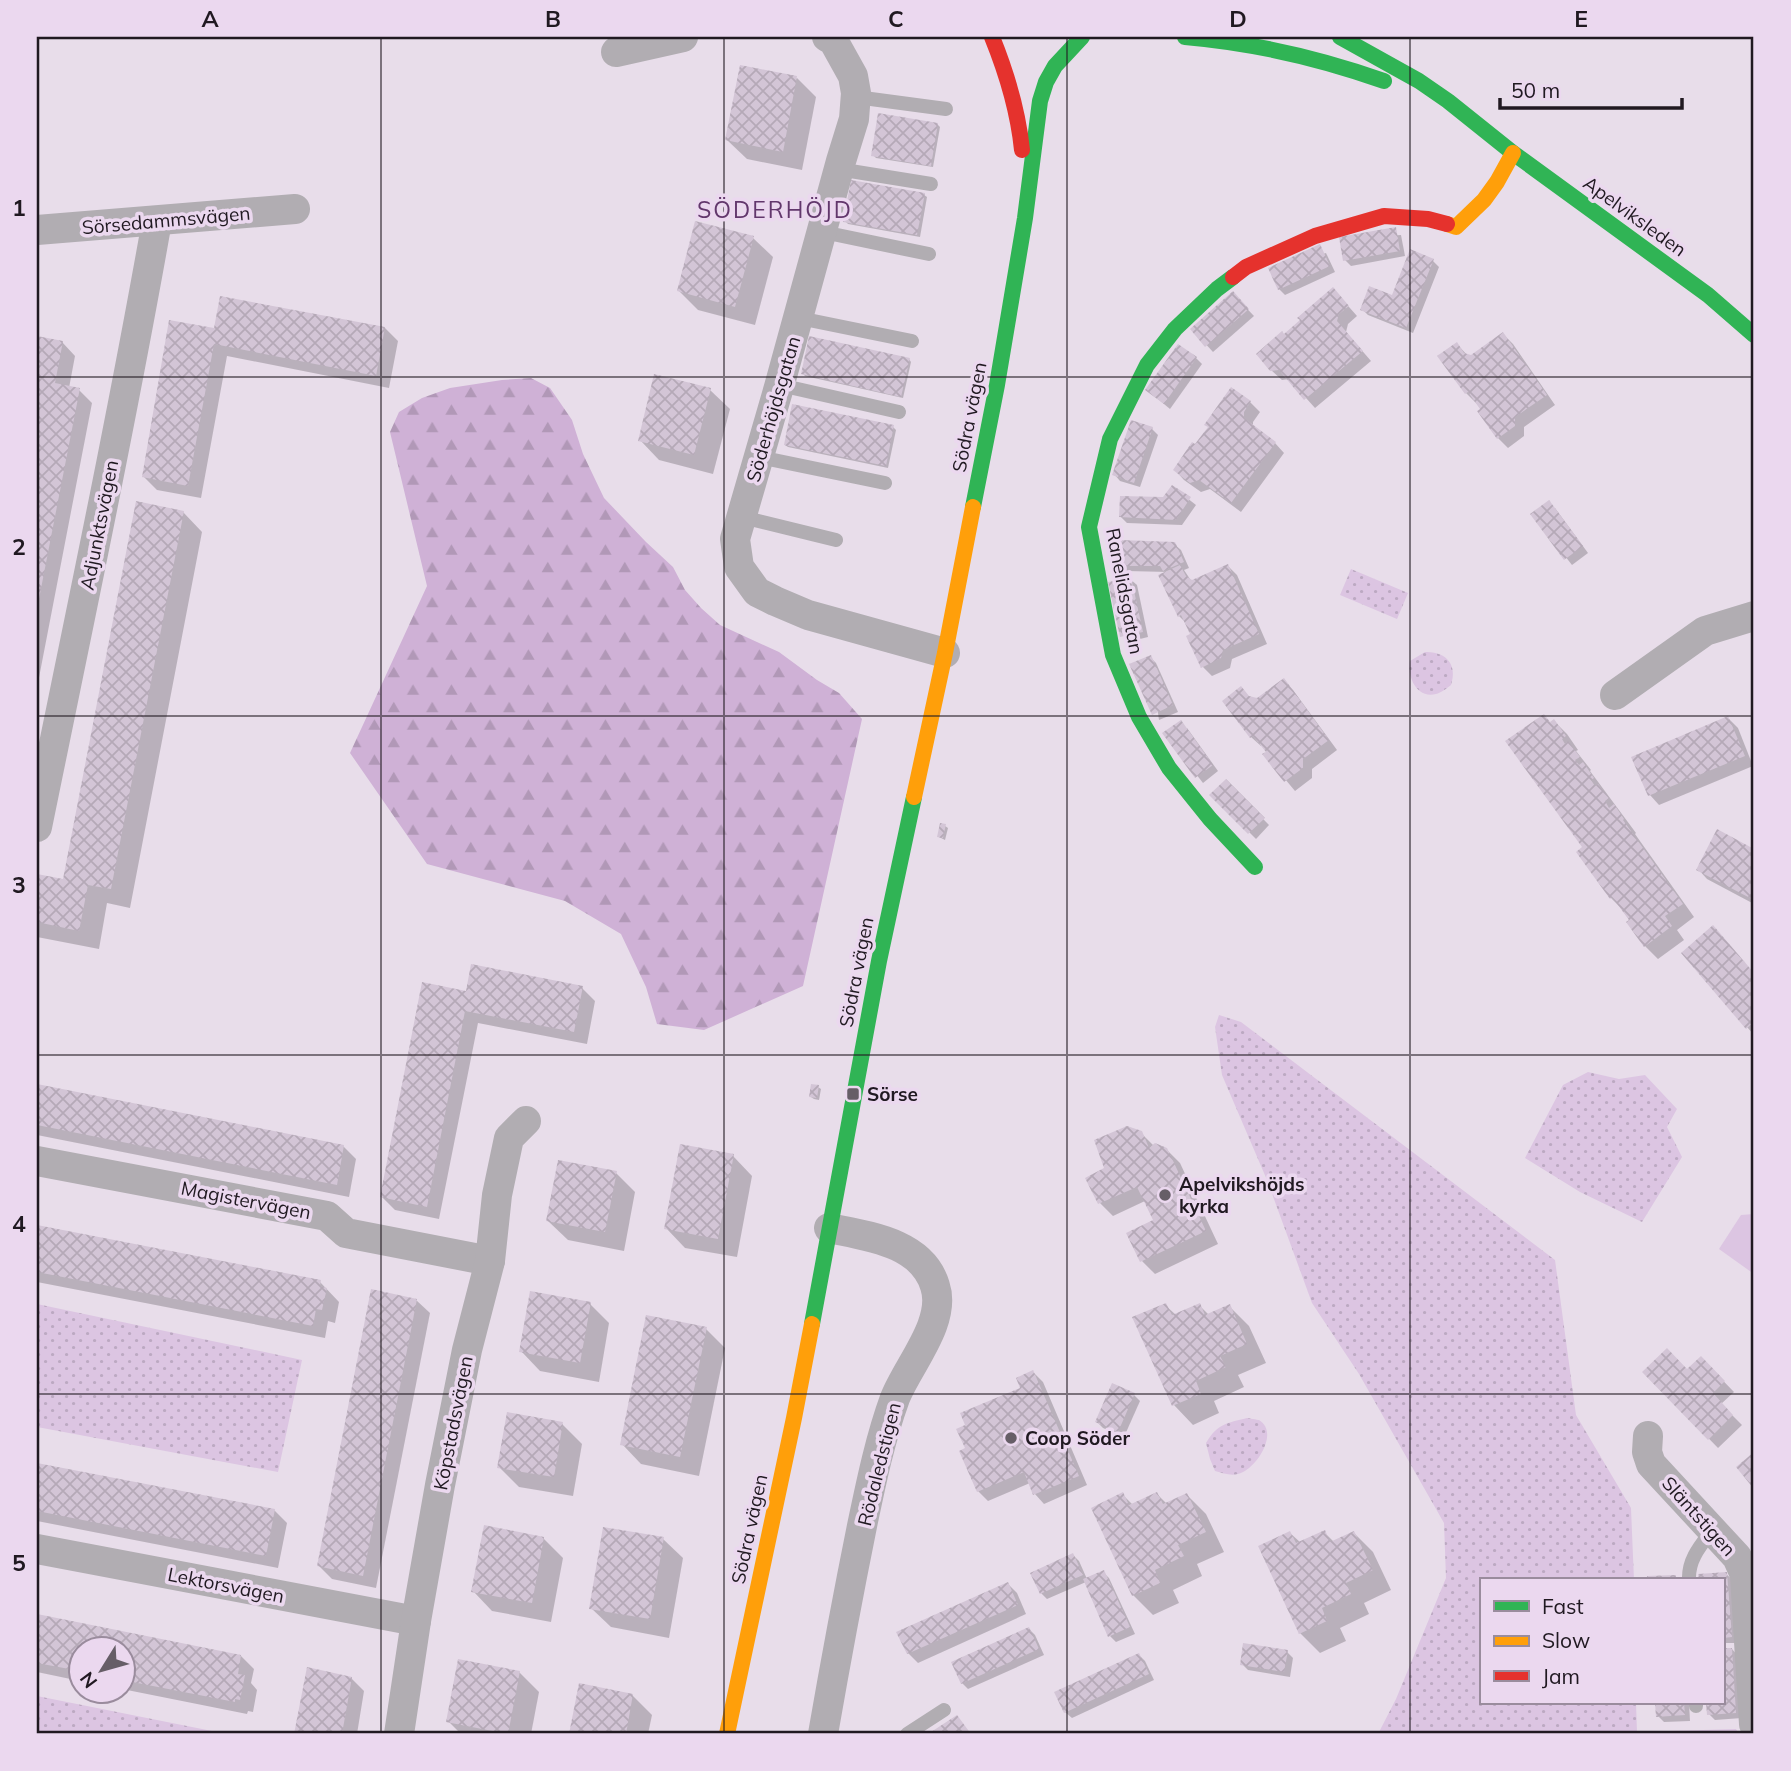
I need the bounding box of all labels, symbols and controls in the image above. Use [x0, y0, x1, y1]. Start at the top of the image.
text: A [201, 4, 219, 33]
text: B [545, 4, 561, 33]
text: C [888, 4, 904, 33]
text: D [1229, 4, 1247, 33]
text: E [1574, 4, 1588, 33]
scale bar [1500, 66, 1682, 110]
text: 50 m [1511, 77, 1560, 103]
street label: Apelviksleden [1579, 171, 1691, 261]
text: 1 [12, 193, 26, 222]
district label: SÖDERHÖJD [697, 195, 853, 224]
street label: Sörsedammsvägen [81, 201, 251, 239]
street label: Söderhöjdsgatan [741, 333, 805, 485]
street label: Södra vägen [947, 360, 991, 474]
street label: Adjunktsvägen [75, 458, 123, 592]
street label: Ranelidsgatan [1101, 526, 1149, 656]
text: 2 [12, 532, 26, 561]
text: 3 [12, 870, 26, 899]
street label: Södra vägen [834, 915, 878, 1029]
place label: Sörse [867, 1082, 918, 1106]
marker: Sörse [845, 1086, 861, 1102]
place label: Apelvikshöjds kyrka [1179, 1172, 1305, 1218]
street label: Magistervägen [179, 1176, 313, 1224]
marker: Apelvikshöjds kyrka [1157, 1187, 1173, 1203]
text: 4 [12, 1209, 26, 1238]
street label: Köpstadsvägen [428, 1354, 478, 1492]
street label: Rödaledstigen [852, 1400, 906, 1528]
place label: Coop Söder [1025, 1426, 1131, 1450]
marker: Coop Söder [1003, 1430, 1019, 1446]
street label: Släntstigen [1657, 1471, 1741, 1561]
street label: Södra vägen [726, 1472, 772, 1586]
text: 5 [12, 1548, 26, 1577]
street label: Lektorsvägen [166, 1562, 286, 1608]
legend [1480, 1578, 1724, 1704]
text: Fast [1542, 1593, 1584, 1619]
text: Slow [1542, 1627, 1590, 1653]
north arrow [66, 1634, 136, 1704]
text: Jam [1542, 1663, 1580, 1689]
text: N [75, 1667, 102, 1693]

